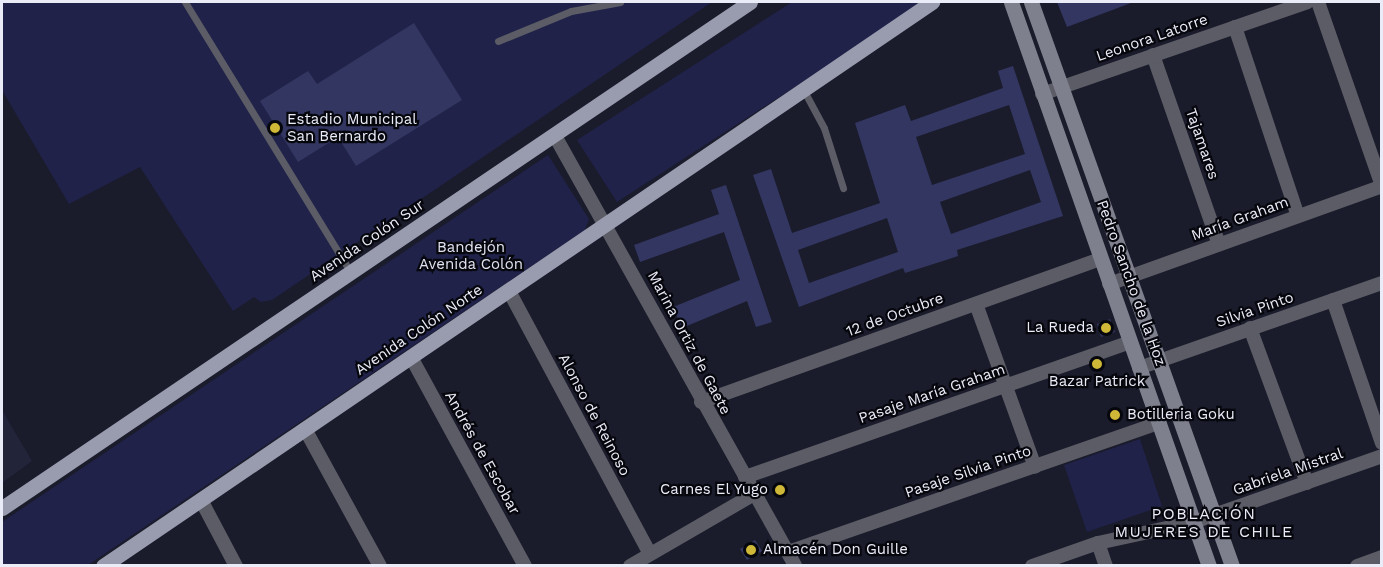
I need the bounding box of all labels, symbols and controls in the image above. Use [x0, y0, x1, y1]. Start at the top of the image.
street label: Leonora Latorre [1094, 10, 1210, 66]
street label: Tajamares [1181, 106, 1223, 182]
place label: Estadio Municipal San Bernardo [287, 110, 417, 145]
marker: Estadio Municipal San Bernardo [268, 121, 282, 135]
street label: María Graham [1189, 193, 1291, 245]
street label: Avenida Colón Sur [306, 196, 428, 286]
street label: Pedro Sancho de la Hoz [1093, 198, 1169, 368]
park label: Bandejón Avenida Colón [419, 238, 523, 273]
street label: Marina Ortiz de Gaete [643, 268, 735, 418]
street label: Avenida Colón Norte [352, 281, 486, 379]
street label: Silvia Pinto [1214, 288, 1296, 332]
street label: 12 de Octubre [844, 289, 946, 341]
place label: La Rueda [1026, 319, 1094, 337]
marker: La Rueda [1099, 321, 1113, 335]
street label: Alonso de Reinoso [554, 351, 634, 479]
marker: Bazar Patrick [1090, 357, 1104, 371]
street label: Pasaje María Graham [856, 360, 1008, 428]
place label: Bazar Patrick [1049, 373, 1145, 391]
street label: Andrés de Escobar [441, 388, 523, 518]
place label: Botilleria Goku [1127, 406, 1235, 424]
marker: Botilleria Goku [1108, 408, 1122, 422]
street label: Pasaje Silvia Pinto [902, 442, 1034, 502]
street label: Gabriela Mistral [1230, 445, 1346, 499]
place label: Carnes El Yugo [659, 481, 768, 499]
marker: Carnes El Yugo [773, 483, 787, 497]
district label: POBLACIÓN MUJERES DE CHILE [1114, 504, 1294, 542]
place label: Almacén Don Guille [763, 541, 908, 559]
marker: Almacén Don Guille [744, 543, 758, 557]

